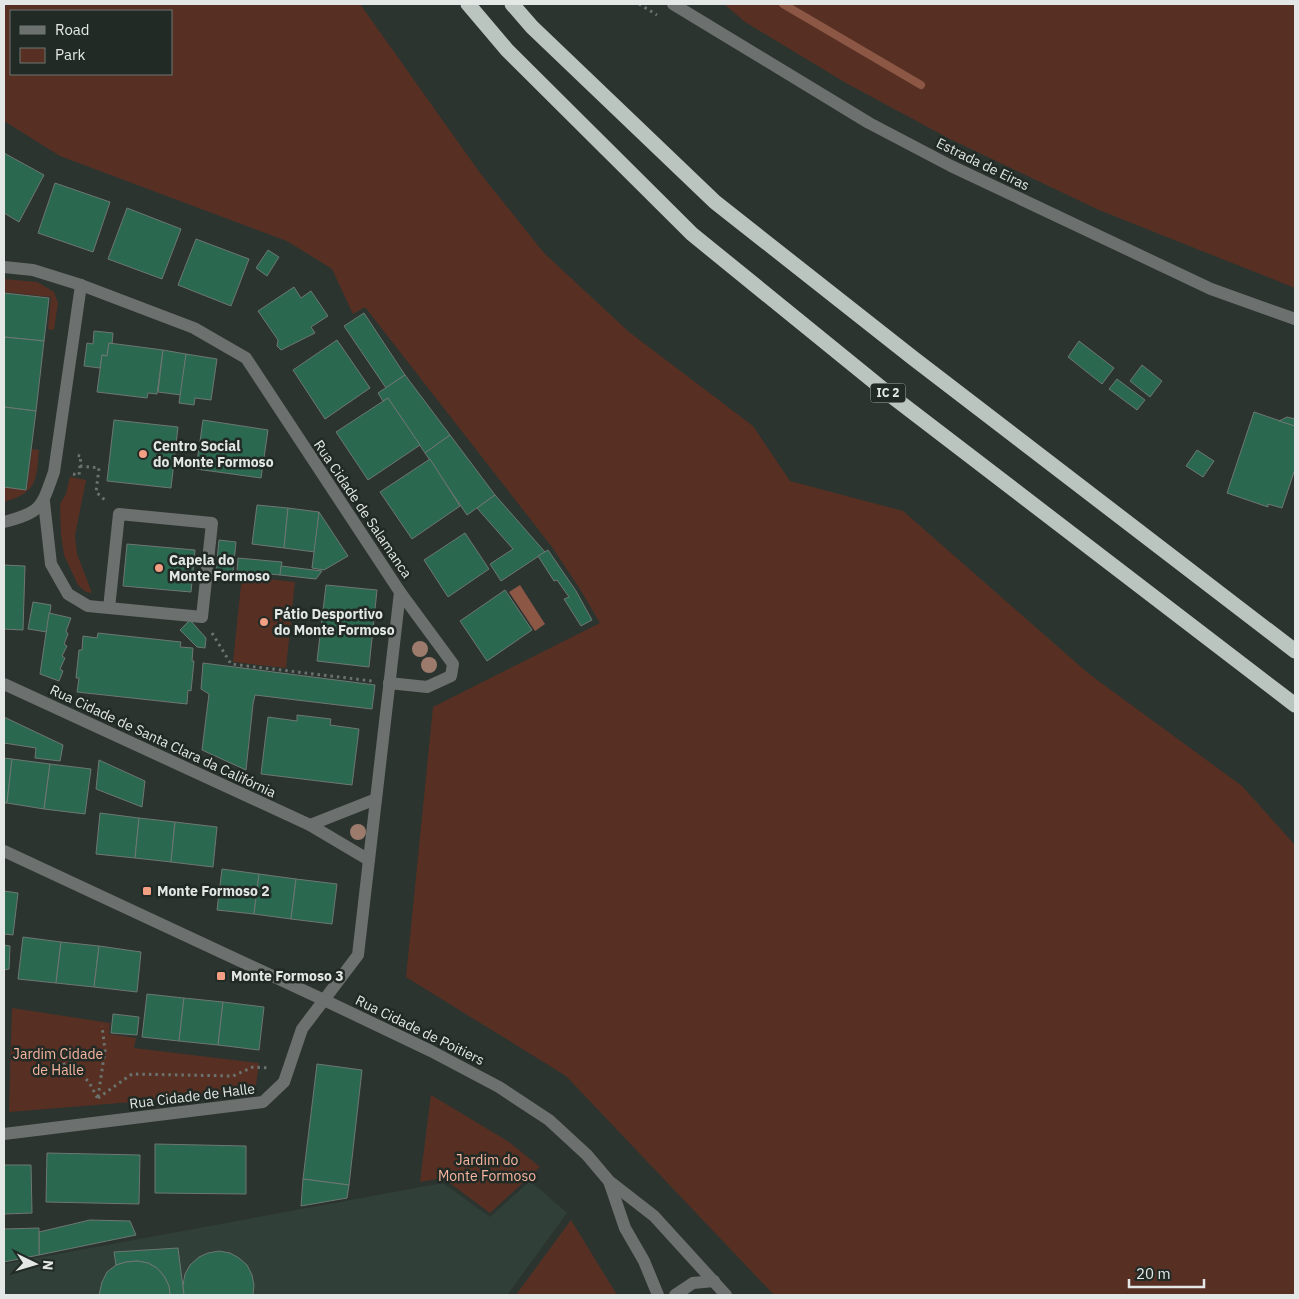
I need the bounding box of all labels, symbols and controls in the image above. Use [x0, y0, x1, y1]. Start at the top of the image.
legend [10, 10, 172, 75]
text: Road [55, 20, 90, 39]
text: Park [55, 45, 85, 64]
street label: Estrada de Eiras [933, 134, 1033, 194]
road number: IC 2 [870, 383, 906, 402]
street label: Rua Cidade de Salamanca [310, 436, 416, 582]
place label: Centro Social do Monte Formoso [153, 437, 274, 471]
marker: Centro Social do Monte Formoso [137, 448, 149, 460]
place label: Capela do Monte Formoso [169, 551, 270, 585]
marker: Capela do Monte Formoso [153, 562, 165, 574]
place label: Pátio Desportivo do Monte Formoso [274, 605, 395, 639]
marker: Pátio Desportivo do Monte Formoso [258, 616, 270, 628]
street label: Rua Cidade de Santa Clara da Califórnia [47, 681, 279, 802]
place label: Monte Formoso 2 [157, 882, 270, 900]
marker: Monte Formoso 2 [141, 885, 153, 897]
place label: Monte Formoso 3 [231, 967, 344, 985]
marker: Monte Formoso 3 [215, 970, 227, 982]
street label: Rua Cidade de Poitiers [353, 991, 488, 1069]
park label: Jardim Cidade de Halle [13, 1045, 104, 1079]
street label: Rua Cidade de Halle [128, 1079, 256, 1113]
park label: Jardim do Monte Formoso [438, 1151, 536, 1185]
north arrow [10, 1239, 60, 1289]
scale bar [1129, 1256, 1204, 1288]
text: N [39, 1259, 57, 1271]
text: 20 m [1136, 1264, 1171, 1283]

